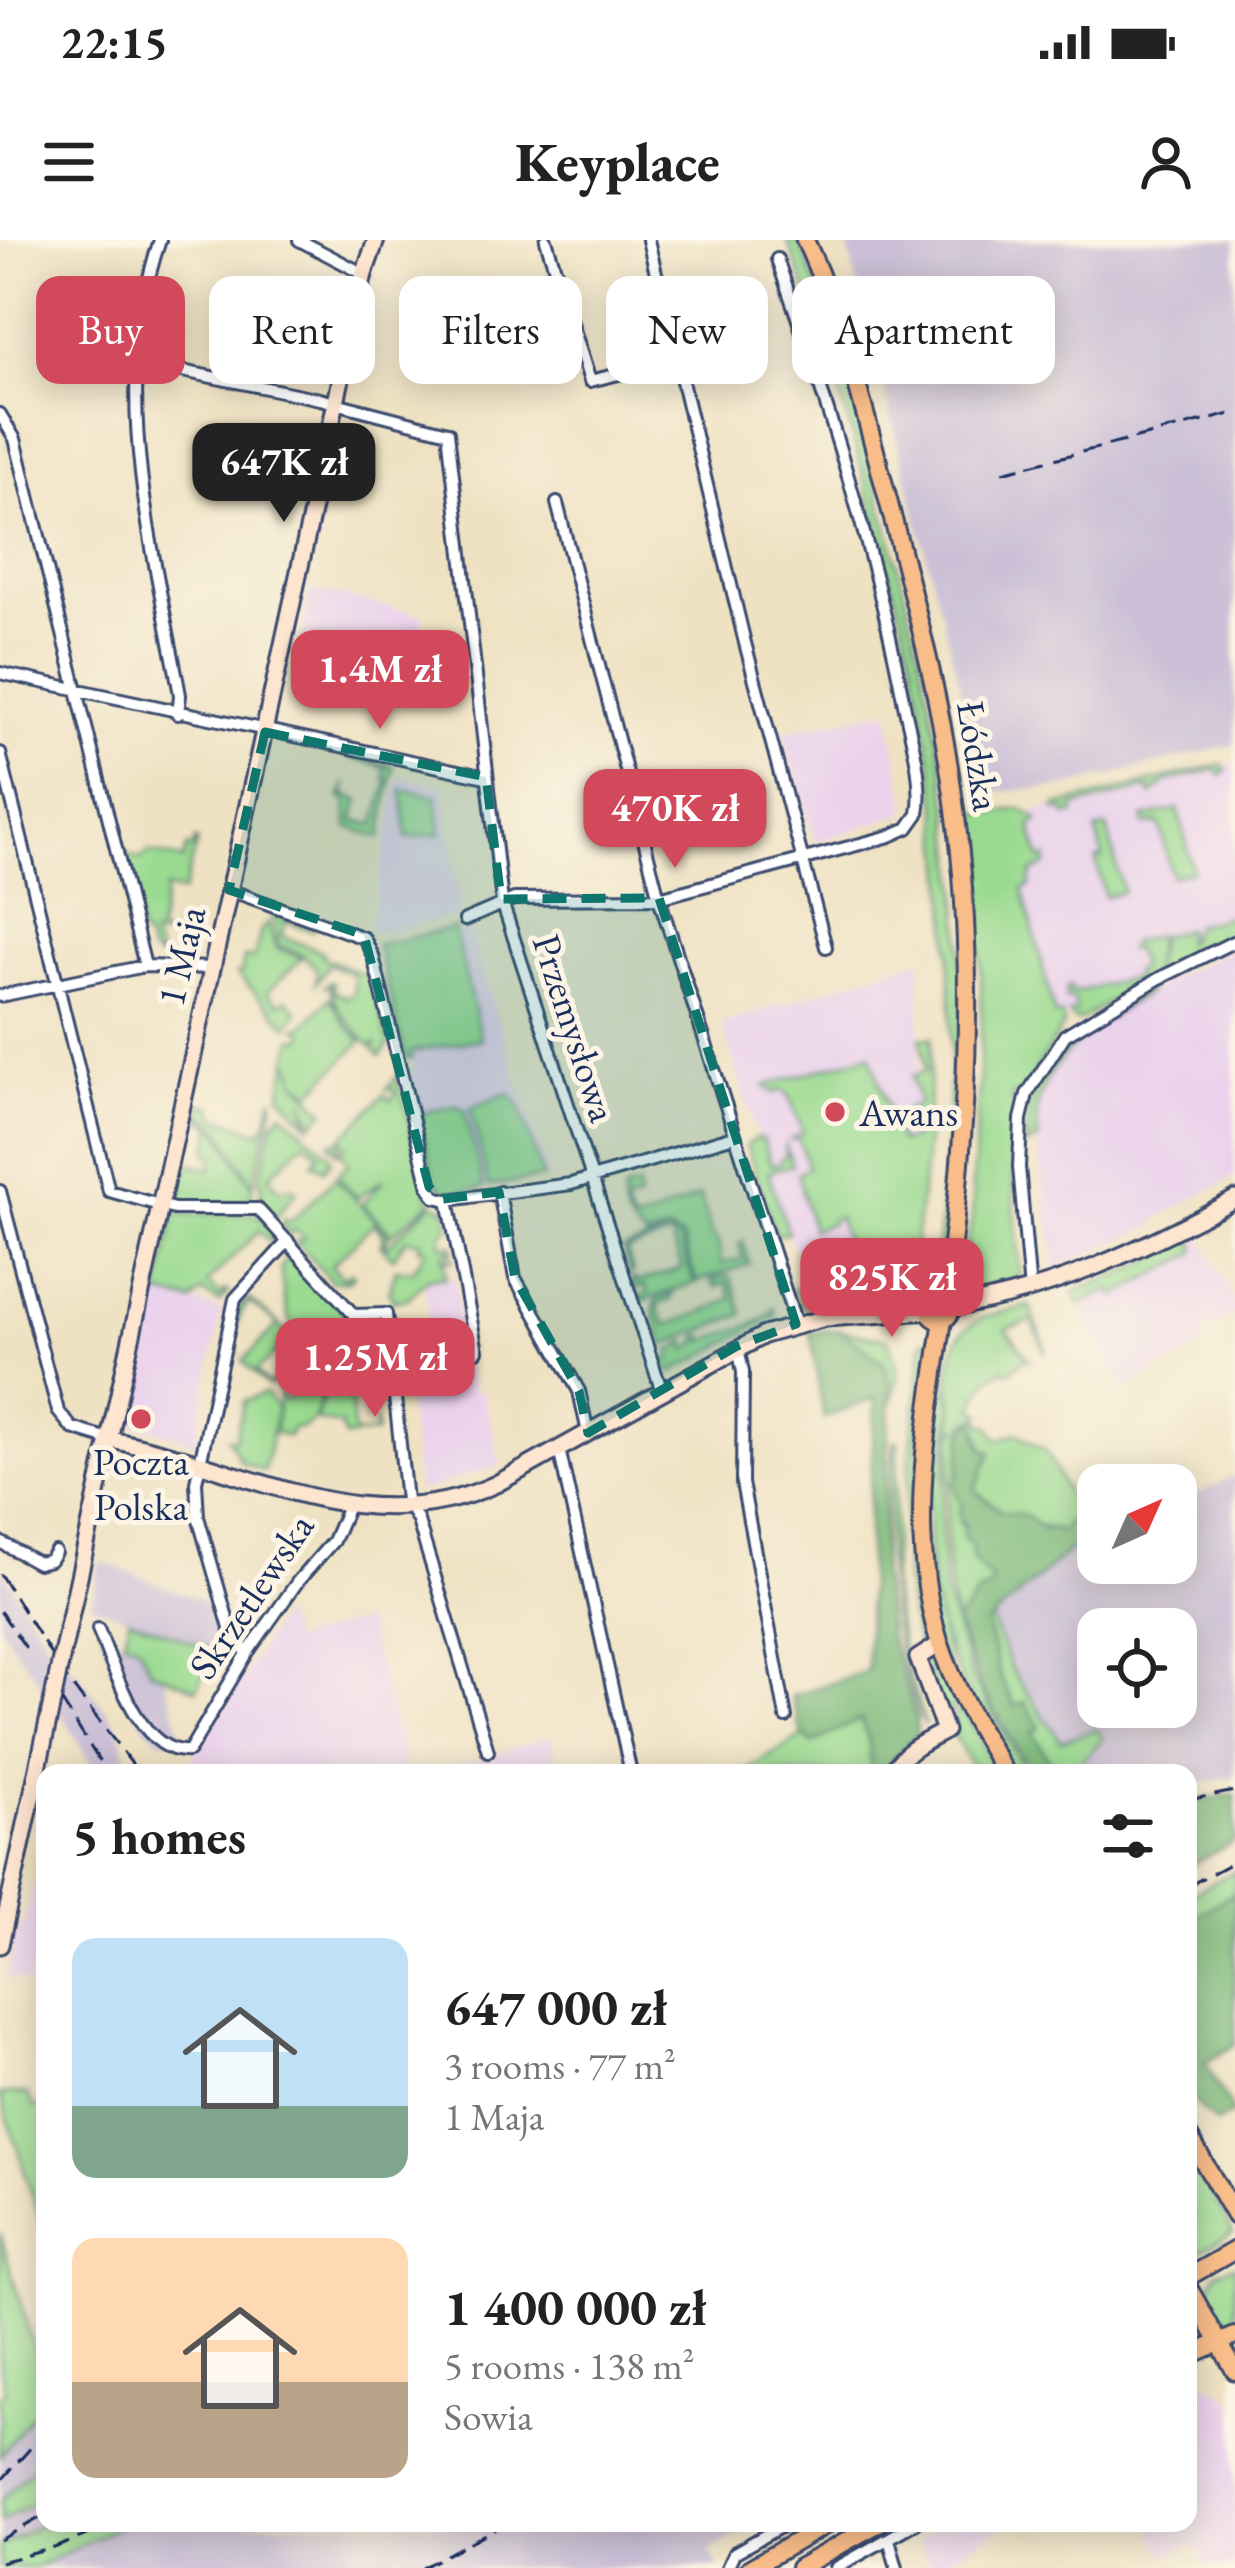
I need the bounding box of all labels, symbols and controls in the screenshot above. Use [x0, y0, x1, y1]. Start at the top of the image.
text: 22:15 [60, 13, 168, 71]
text: Keyplace [515, 127, 720, 197]
icon: menu [36, 129, 102, 195]
icon: person [1133, 129, 1199, 195]
chip: Buy [36, 276, 185, 384]
chip: Rent [209, 276, 375, 384]
chip: Filters [399, 276, 582, 384]
chip: New [606, 276, 768, 384]
chip: Apartment [792, 276, 1055, 384]
pin: 647K zł [173, 423, 395, 525]
text: 647K zł [219, 436, 349, 487]
pin: 1.4M zł [269, 630, 491, 732]
text: 1.4M zł [318, 643, 442, 694]
street label: Łódzka [945, 698, 1013, 815]
pin: 470K zł [564, 769, 786, 871]
text: 470K zł [610, 782, 740, 833]
street label: 1 Maja [145, 901, 217, 1011]
street label: Przemysłowa [521, 928, 629, 1129]
place label: Awans [858, 1087, 958, 1138]
marker: Awans [822, 1099, 848, 1125]
pin: 825K zł [781, 1238, 1003, 1340]
text: 825K zł [827, 1251, 957, 1302]
pin: 1.25M zł [251, 1318, 499, 1420]
text: 1.25M zł [303, 1331, 447, 1382]
marker: Poczta Polska [128, 1406, 154, 1432]
place label: Poczta Polska [93, 1436, 190, 1532]
north arrow [1077, 1464, 1197, 1584]
map controls [1077, 1464, 1197, 1728]
street label: Skrzetlewska [177, 1503, 325, 1689]
button: locate [1077, 1608, 1197, 1728]
text: 5 homes [72, 1803, 246, 1869]
icon: filters [1095, 1803, 1161, 1869]
text: 647 000 zł [444, 1974, 667, 2040]
icon: home [168, 1986, 312, 2130]
text: 3 rooms · 77 m² [444, 2040, 676, 2091]
text: 1 Maja [444, 2091, 544, 2142]
text: 1 400 000 zł [444, 2274, 706, 2340]
icon: home [168, 2286, 312, 2430]
text: 5 rooms · 138 m² [444, 2340, 695, 2391]
text: Sowia [444, 2391, 533, 2442]

